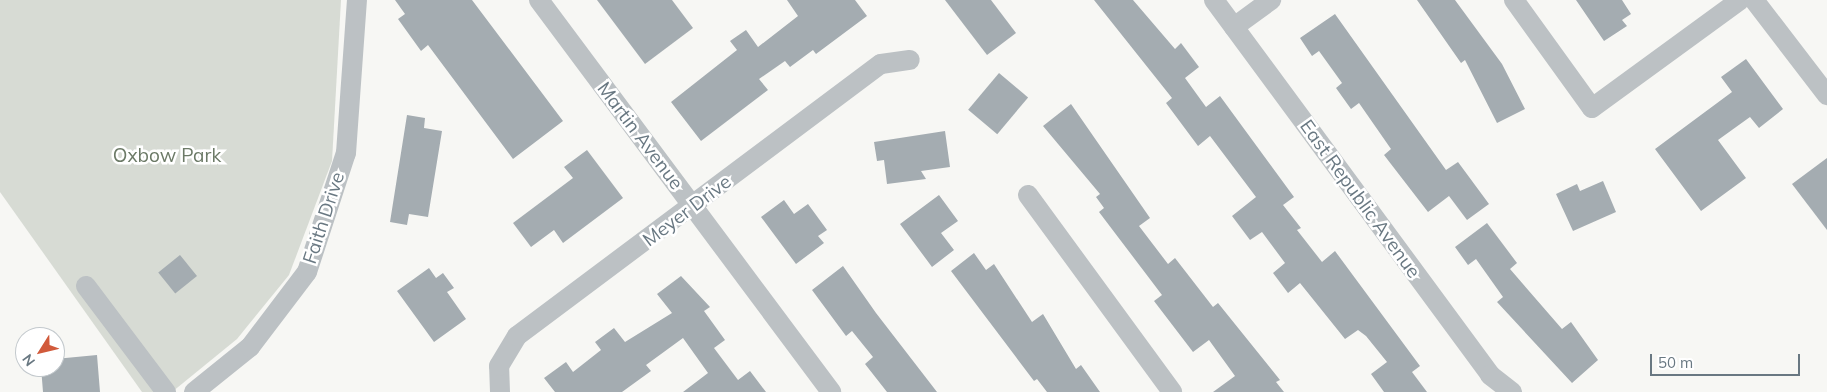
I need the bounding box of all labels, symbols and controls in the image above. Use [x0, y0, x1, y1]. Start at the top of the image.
street label: Martin Avenue [592, 78, 688, 194]
street label: East Republic Avenue [1295, 115, 1425, 283]
park label: Oxbow Park [113, 145, 221, 167]
street label: Faith Drive [299, 169, 349, 267]
street label: Meyer Drive [638, 170, 736, 252]
north arrow [15, 327, 65, 377]
scale bar [1652, 344, 1802, 376]
text: N [18, 351, 39, 370]
text: 50 m [1658, 353, 1693, 372]

